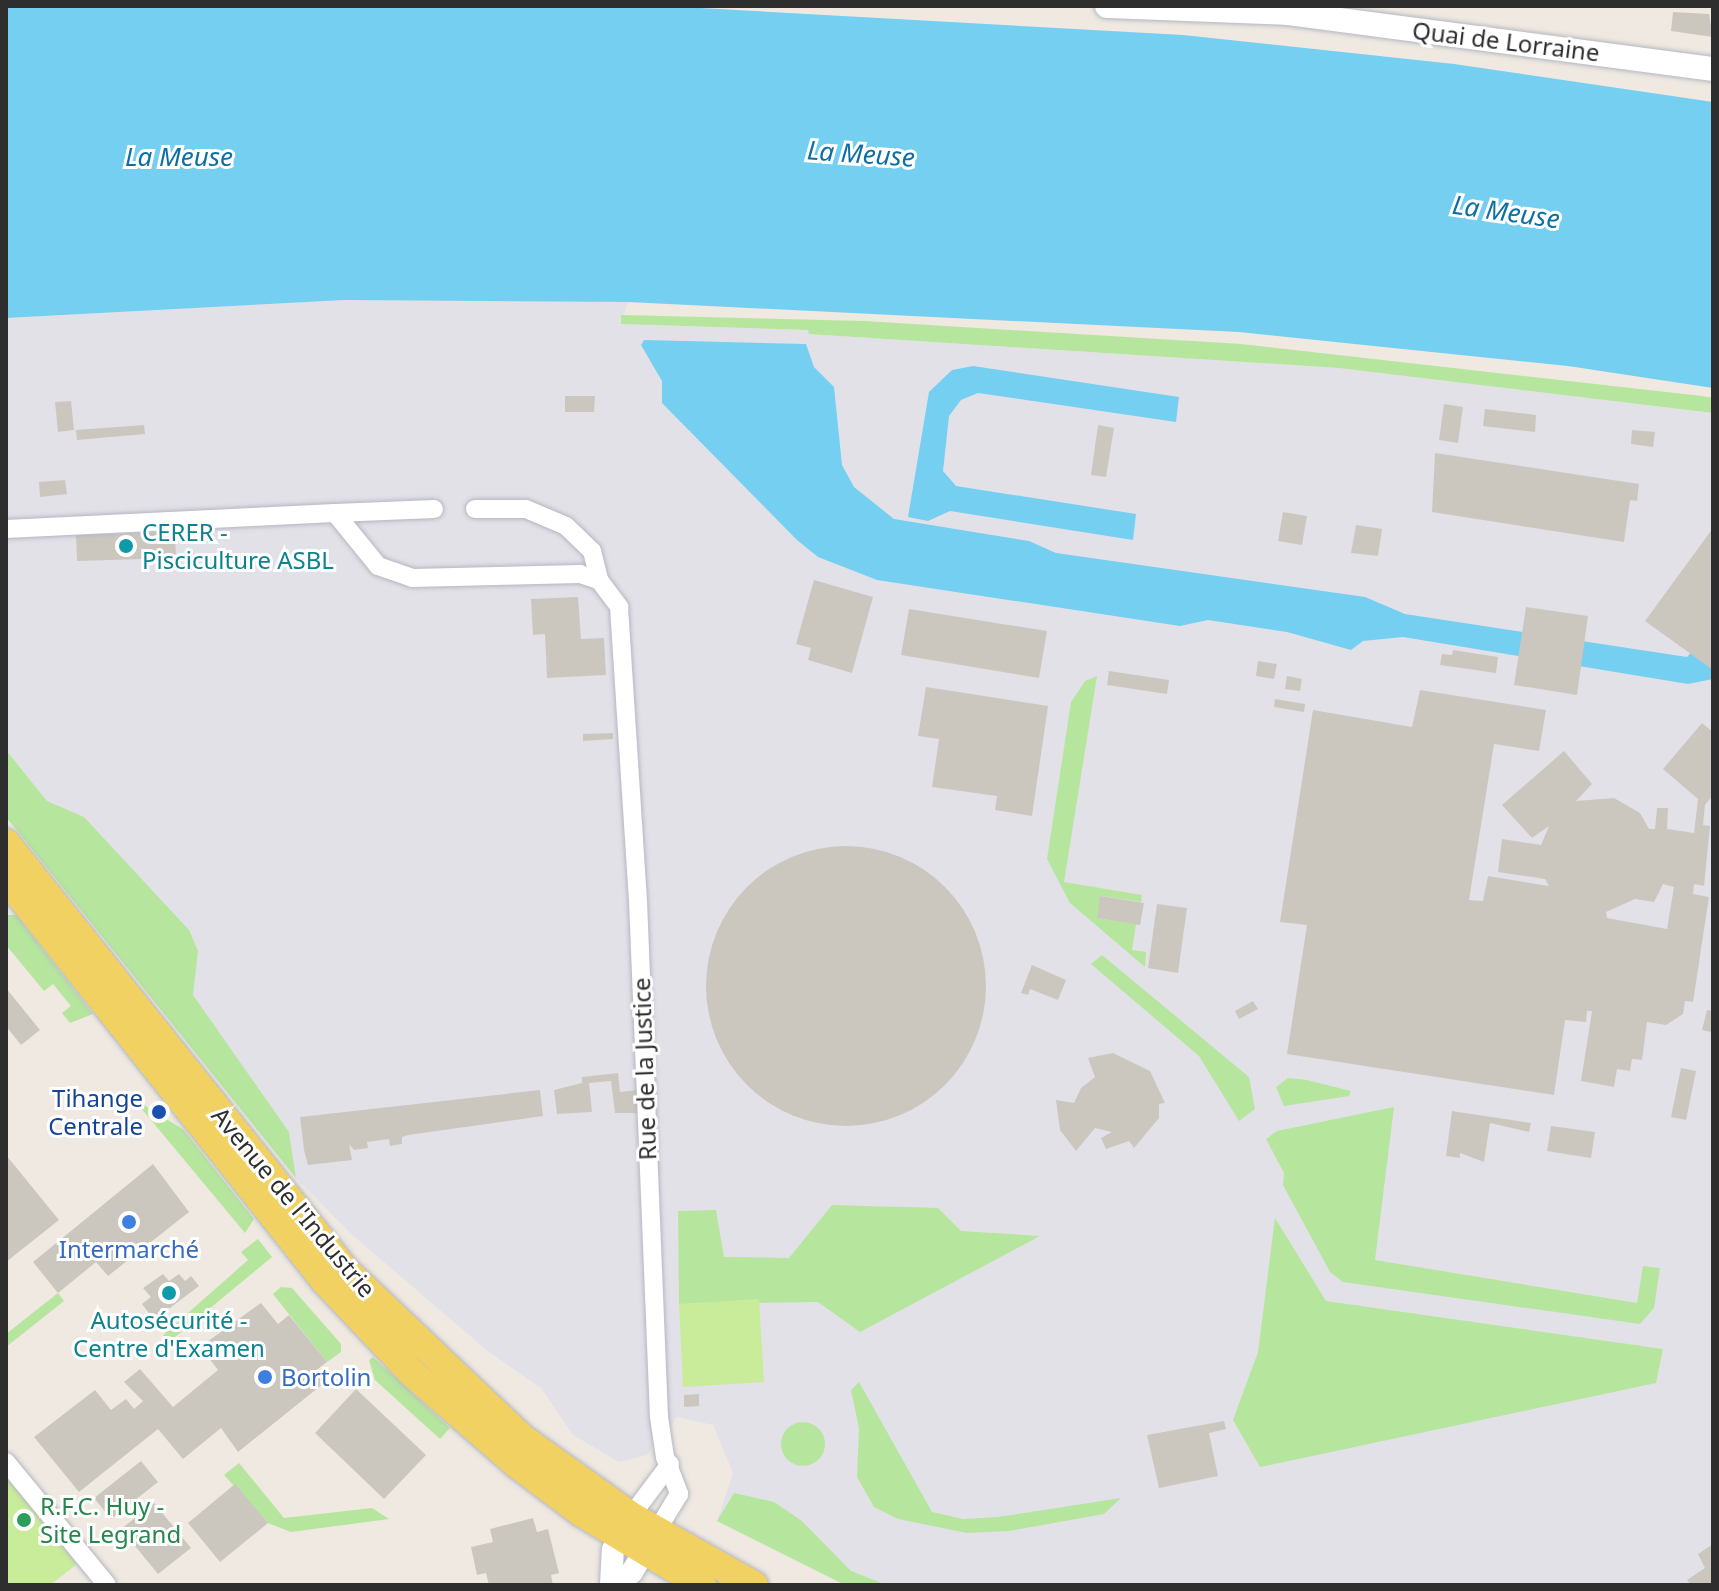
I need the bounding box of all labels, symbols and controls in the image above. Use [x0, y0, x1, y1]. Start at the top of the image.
street label: Quai de Lorraine [1411, 15, 1601, 67]
water label: La Meuse [806, 135, 916, 173]
water label: La Meuse [125, 141, 233, 173]
water label: La Meuse [1450, 189, 1562, 235]
place label: CERER - Pisciculture ASBL [142, 518, 334, 574]
marker: CERER - Pisciculture ASBL [117, 537, 135, 555]
street label: Rue de la Justice [626, 977, 662, 1161]
place label: Tihange Centrale [48, 1084, 143, 1140]
street label: Avenue de l'Industrie [206, 1101, 382, 1303]
marker: Tihange Centrale [150, 1103, 168, 1121]
marker: Intermarché [120, 1213, 138, 1231]
place label: Intermarché [59, 1235, 199, 1263]
marker: Autosécurité - Centre d'Examen [160, 1284, 178, 1302]
place label: Autosécurité - Centre d'Examen [73, 1306, 265, 1362]
place label: Bortolin [281, 1363, 371, 1391]
marker: Bortolin [256, 1368, 274, 1386]
place label: R.F.C. Huy - Site Legrand [40, 1492, 181, 1548]
marker: R.F.C. Huy - Site Legrand [15, 1511, 33, 1529]

